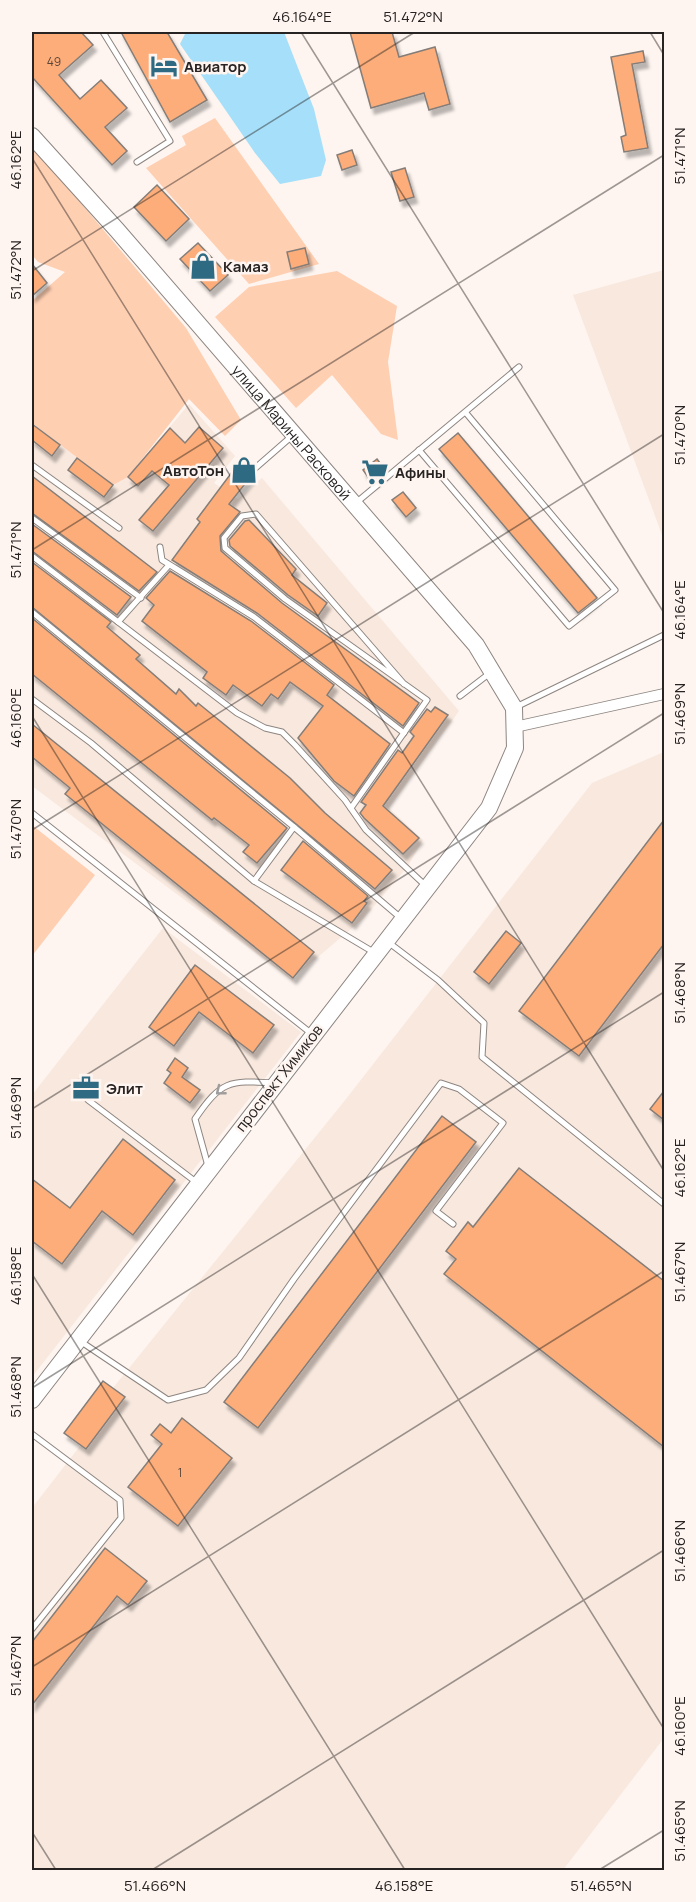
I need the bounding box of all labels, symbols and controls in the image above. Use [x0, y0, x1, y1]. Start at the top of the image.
text: 46.164°E [272, 6, 332, 27]
text: 51.472°N [383, 6, 443, 27]
hotel icon: Авиатор [149, 51, 179, 81]
house number: 49 [47, 53, 61, 70]
place label: Авиатор [184, 56, 247, 77]
text: 51.471°N [669, 128, 690, 184]
text: 46.162°E [5, 130, 26, 190]
text: 51.472°N [5, 240, 26, 300]
shop icon: Камаз [188, 251, 218, 281]
place label: Камаз [223, 256, 269, 277]
street label: улица Марины Расковой [227, 360, 356, 504]
text: 51.470°N [669, 405, 690, 465]
shop icon: АвтоТон [229, 455, 259, 485]
supermarket icon: Афины [360, 457, 390, 487]
place label: АвтоТон [163, 460, 224, 481]
place label: Афины [395, 462, 446, 483]
text: 51.471°N [5, 522, 26, 578]
text: 46.164°E [669, 580, 690, 640]
text: 51.469°N [669, 683, 690, 745]
text: 46.160°E [5, 688, 26, 748]
text: 51.470°N [5, 799, 26, 859]
text: 51.468°N [669, 962, 690, 1024]
street label: проспект Химиков [231, 1020, 327, 1136]
office icon: Элит [71, 1073, 101, 1103]
text: 51.469°N [5, 1077, 26, 1139]
place label: Элит [106, 1078, 143, 1099]
one-way arrow [216, 1084, 227, 1095]
text: 46.162°E [669, 1138, 690, 1198]
text: 51.467°N [669, 1242, 690, 1302]
text: 46.158°E [5, 1247, 26, 1305]
text: 51.468°N [5, 1356, 26, 1418]
house number: 1 [178, 1464, 182, 1481]
text: 51.466°N [669, 1520, 690, 1582]
text: 51.467°N [5, 1636, 26, 1696]
text: 46.160°E [669, 1696, 690, 1756]
text: 51.465°N [669, 1800, 690, 1862]
text: 51.466°N [124, 1875, 186, 1896]
text: 46.158°E [375, 1875, 433, 1896]
text: 51.465°N [570, 1875, 632, 1896]

